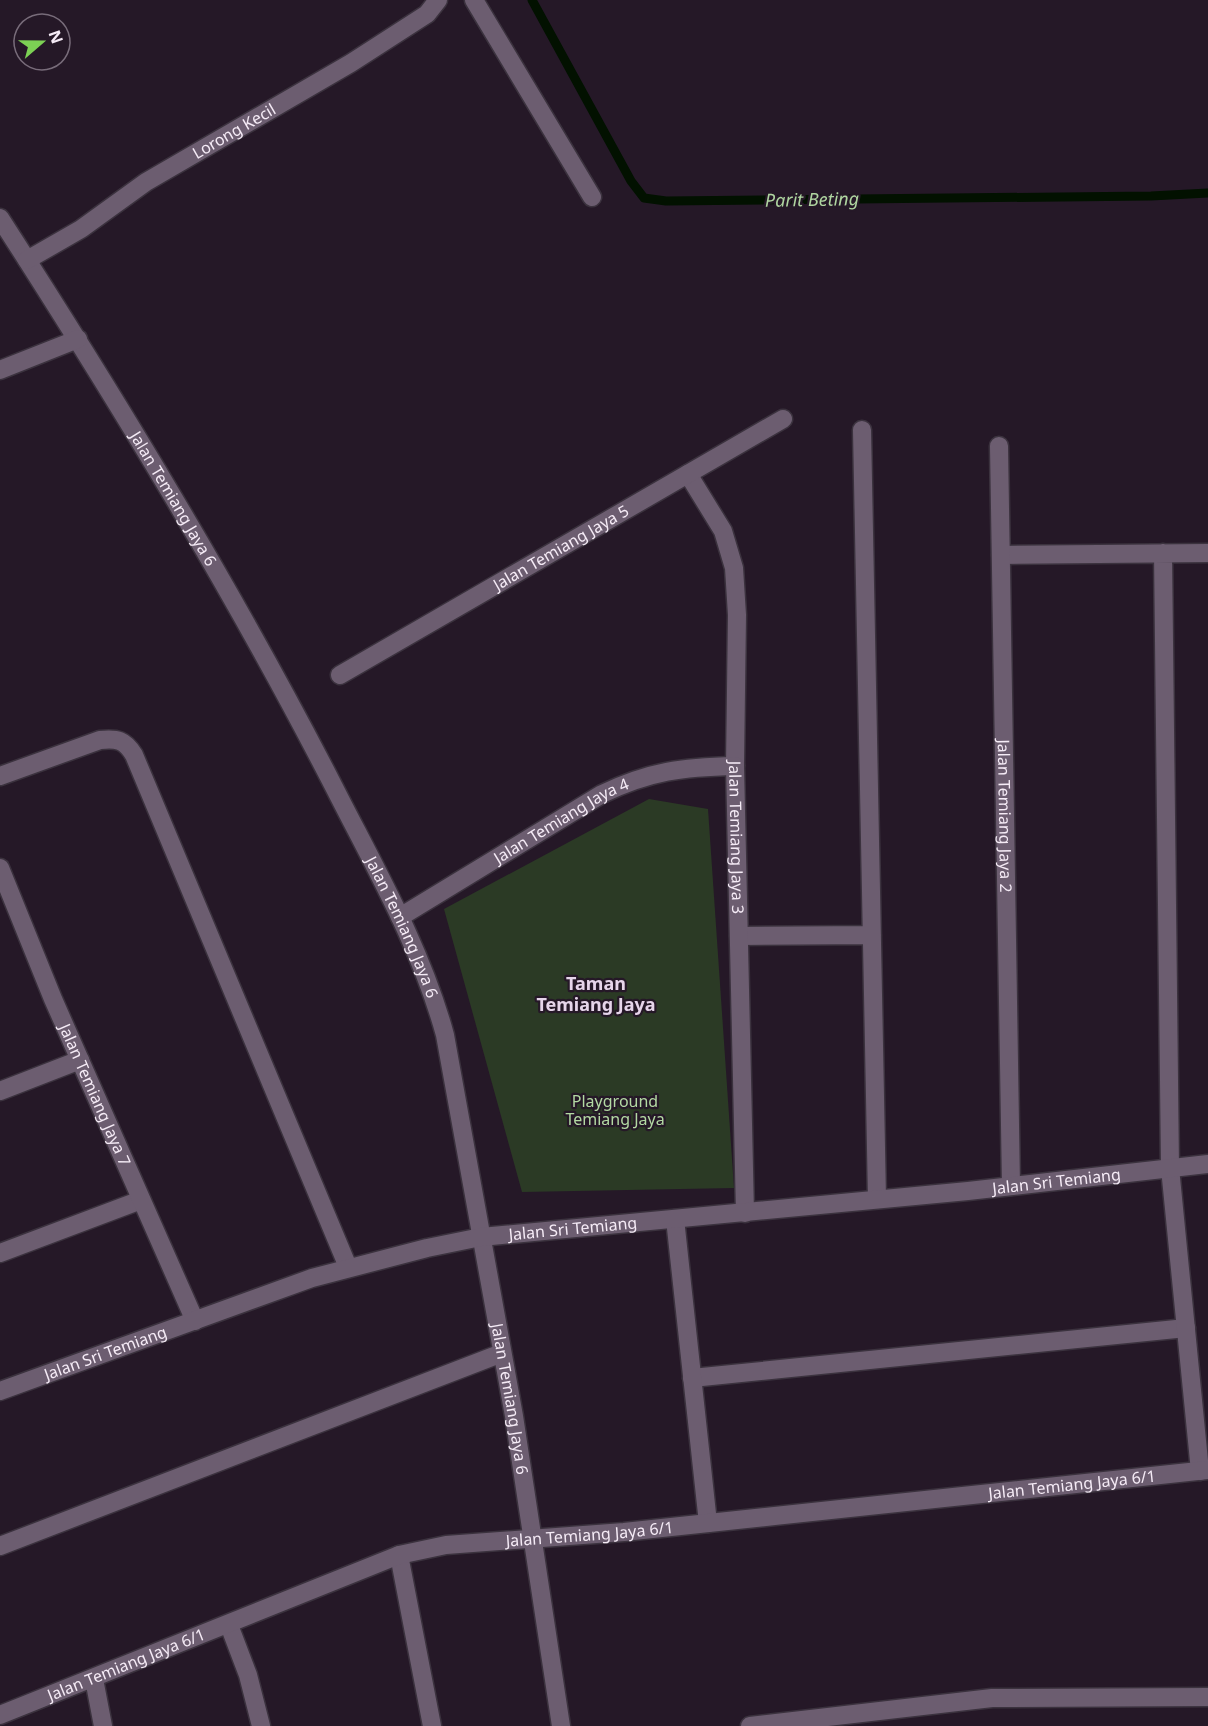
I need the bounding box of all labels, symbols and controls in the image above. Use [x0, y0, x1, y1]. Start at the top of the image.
north arrow [12, 12, 72, 72]
text: N [44, 27, 69, 47]
street label: Lorong Kecil [188, 98, 279, 164]
water label: Parit Beting [765, 186, 859, 212]
street label: Jalan Temiang Jaya 6 [124, 425, 222, 570]
street label: Jalan Temiang Jaya 5 [487, 500, 633, 596]
street label: Jalan Temiang Jaya 2 [993, 737, 1017, 893]
street label: Jalan Temiang Jaya 3 [724, 759, 749, 914]
street label: Jalan Temiang Jaya 4 [488, 773, 632, 869]
street label: Jalan Temiang Jaya 6 [360, 851, 444, 1001]
district label: Taman Temiang Jaya [536, 971, 656, 1016]
street label: Jalan Temiang Jaya 7 [53, 1018, 136, 1169]
park label: Playground Temiang Jaya [565, 1090, 665, 1130]
street label: Jalan Sri Temiang [989, 1163, 1122, 1199]
street label: Jalan Sri Temiang [506, 1211, 638, 1246]
street label: Jalan Temiang Jaya 6 [486, 1319, 534, 1476]
street label: Jalan Sri Temiang [39, 1321, 170, 1386]
street label: Jalan Temiang Jaya 6/1 [985, 1465, 1157, 1504]
street label: Jalan Temiang Jaya 6/1 [503, 1516, 675, 1552]
street label: Jalan Temiang Jaya 6/1 [42, 1623, 208, 1707]

